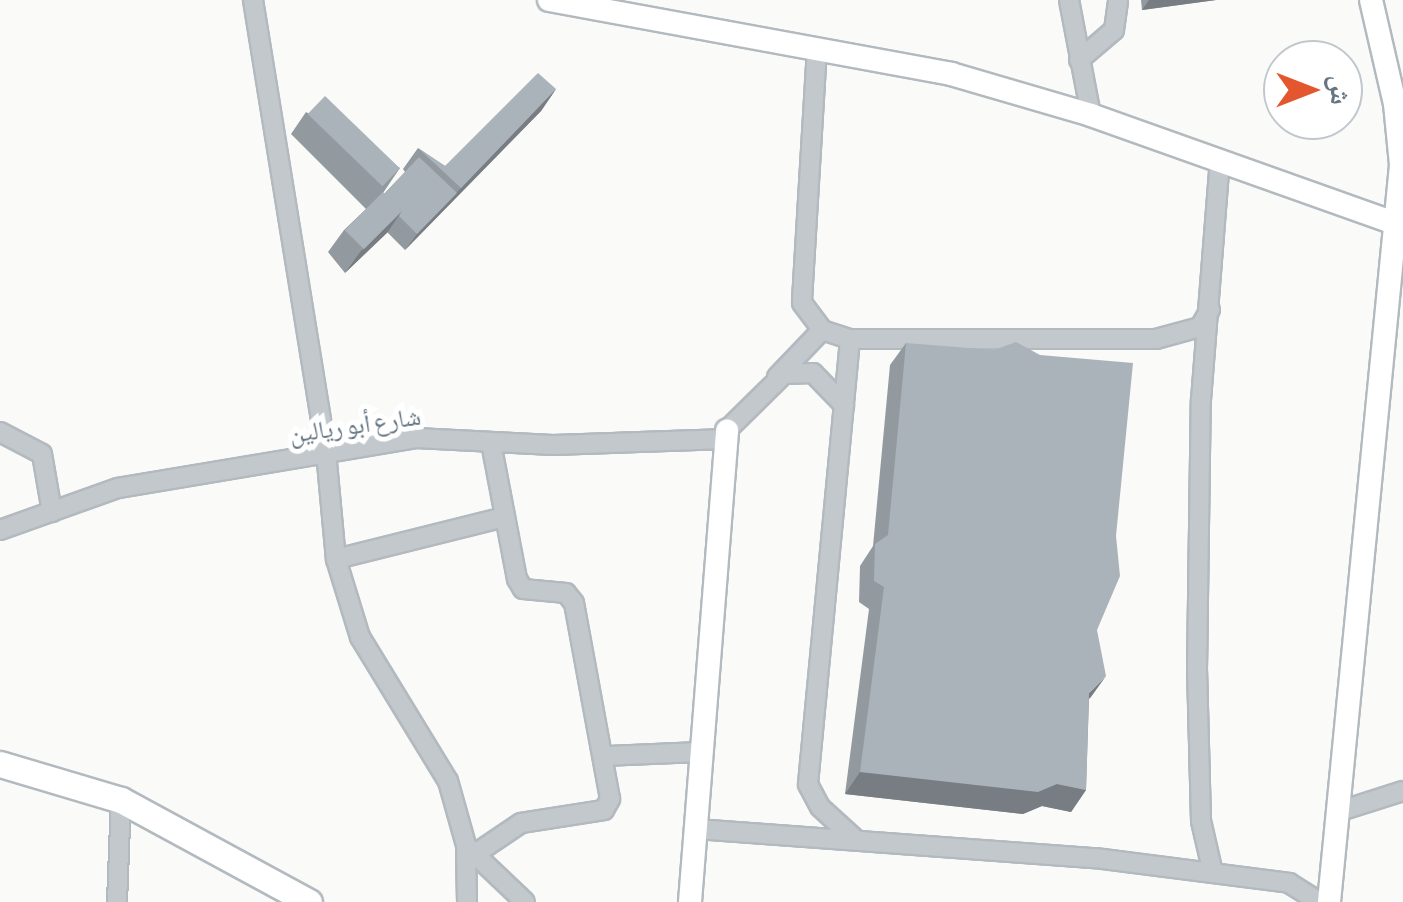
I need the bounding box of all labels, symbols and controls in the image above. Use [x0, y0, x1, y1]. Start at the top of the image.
north arrow [1263, 40, 1363, 140]
text: ش [1325, 75, 1357, 105]
street label: شارع أبو ريالين [287, 401, 423, 449]

